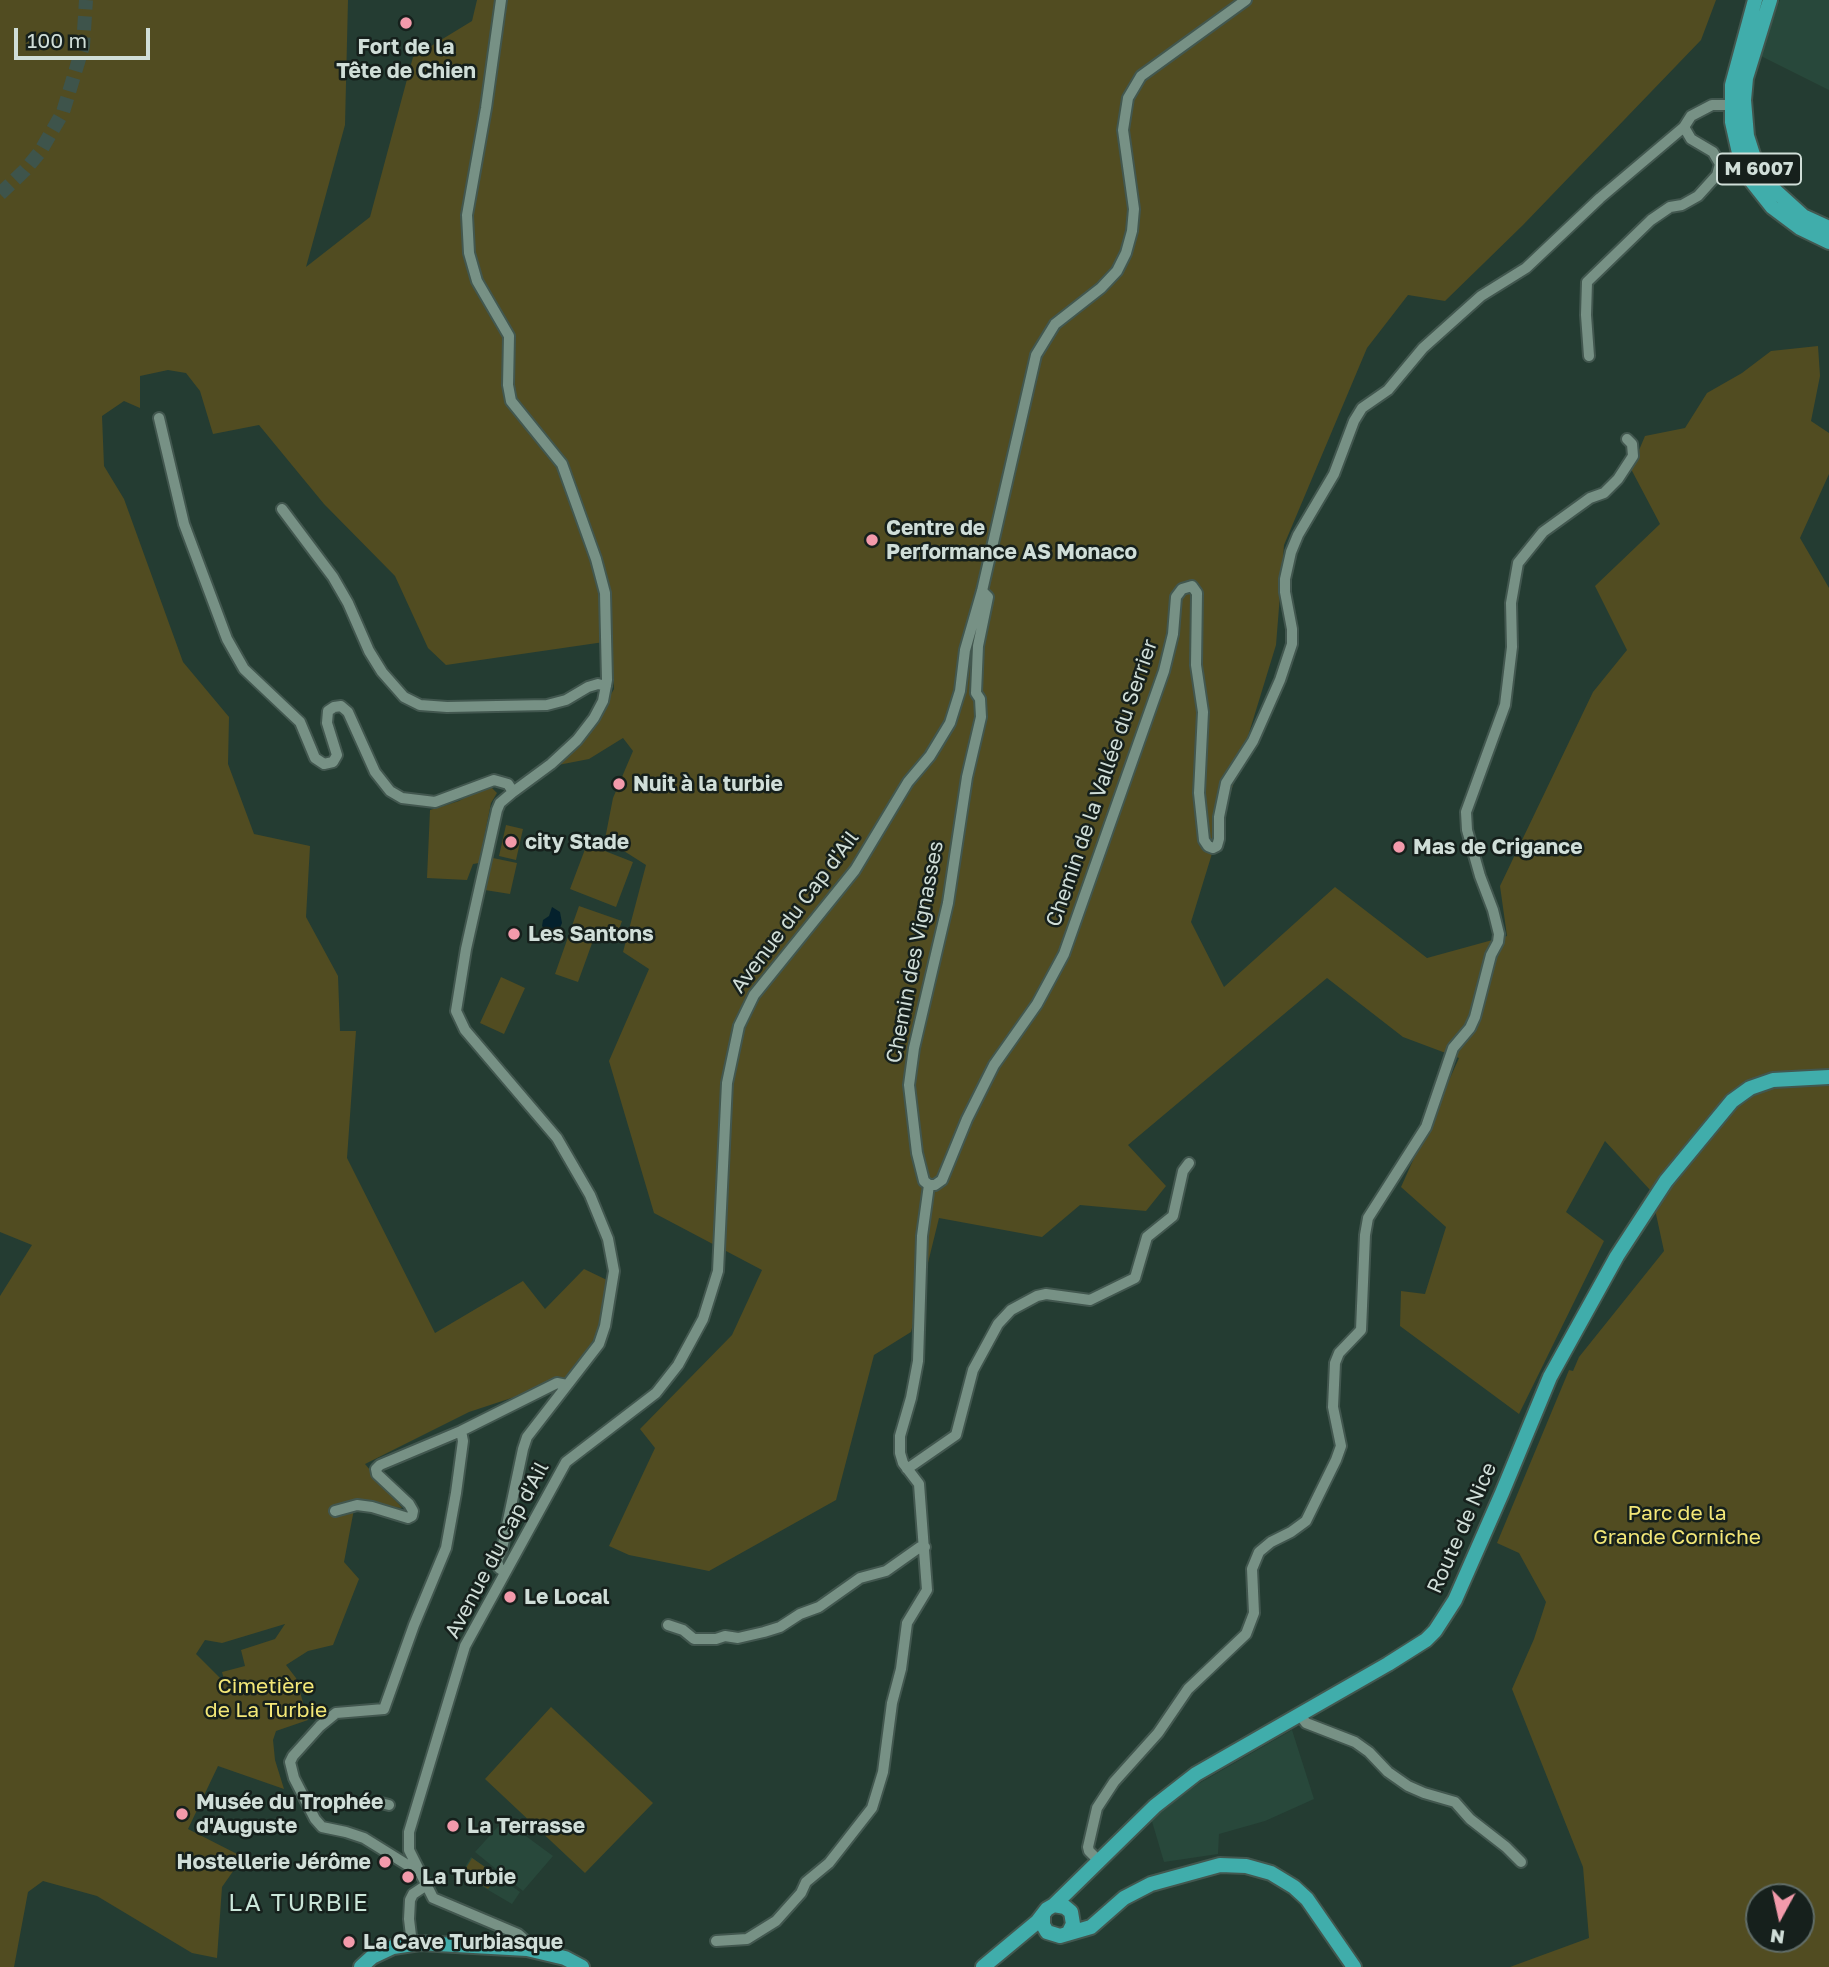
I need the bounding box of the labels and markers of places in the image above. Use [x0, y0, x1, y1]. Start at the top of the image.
marker: Fort de la Tête de Chien [398, 15, 414, 31]
place label: Fort de la Tête de Chien [336, 34, 476, 84]
place label: Centre de Performance AS Monaco [886, 515, 1137, 565]
marker: Centre de Performance AS Monaco [864, 532, 880, 548]
place label: Nuit à la turbie [633, 771, 783, 797]
marker: Nuit à la turbie [611, 776, 627, 792]
place label: city Stade [525, 829, 629, 855]
marker: city Stade [503, 834, 519, 850]
place label: Mas de Crigance [1413, 834, 1583, 860]
marker: Mas de Crigance [1391, 839, 1407, 855]
place label: Les Santons [528, 921, 654, 947]
marker: Les Santons [506, 926, 522, 942]
place label: Le Local [524, 1584, 609, 1610]
marker: Le Local [502, 1589, 518, 1605]
place label: Musée du Trophée d'Auguste [196, 1789, 383, 1839]
marker: Musée du Trophée d'Auguste [174, 1806, 190, 1822]
place label: La Terrasse [467, 1813, 585, 1839]
marker: La Terrasse [445, 1818, 461, 1834]
place label: Hostellerie Jérôme [176, 1849, 371, 1875]
marker: Hostellerie Jérôme [377, 1854, 393, 1870]
place label: La Turbie [422, 1864, 516, 1890]
marker: La Turbie [400, 1869, 416, 1885]
place label: La Cave Turbiasque [363, 1929, 563, 1955]
marker: La Cave Turbiasque [341, 1934, 357, 1950]

